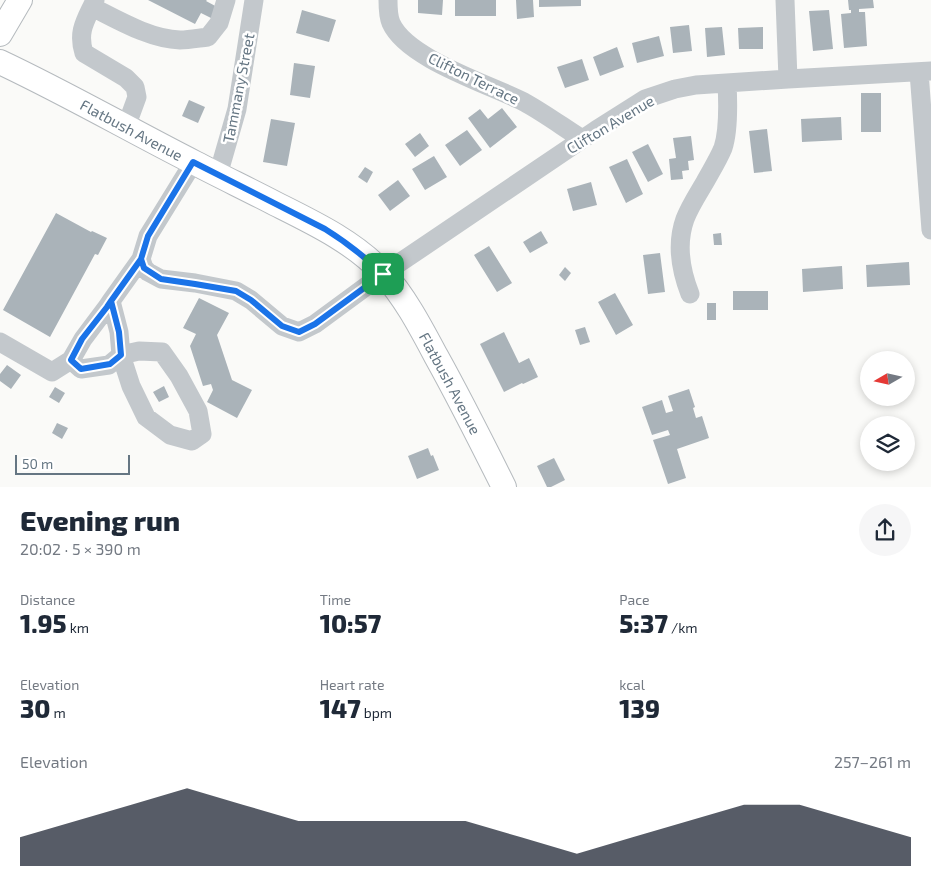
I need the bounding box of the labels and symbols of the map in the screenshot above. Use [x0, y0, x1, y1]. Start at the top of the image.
street label: Tammany Street [219, 31, 258, 144]
street label: Clifton Terrace [426, 48, 522, 108]
street label: Clifton Avenue [563, 91, 657, 157]
street label: Flatbush Avenue [77, 95, 186, 164]
pin [362, 253, 404, 295]
street label: Flatbush Avenue [416, 329, 485, 437]
north arrow [860, 351, 915, 406]
scale bar [15, 452, 130, 475]

